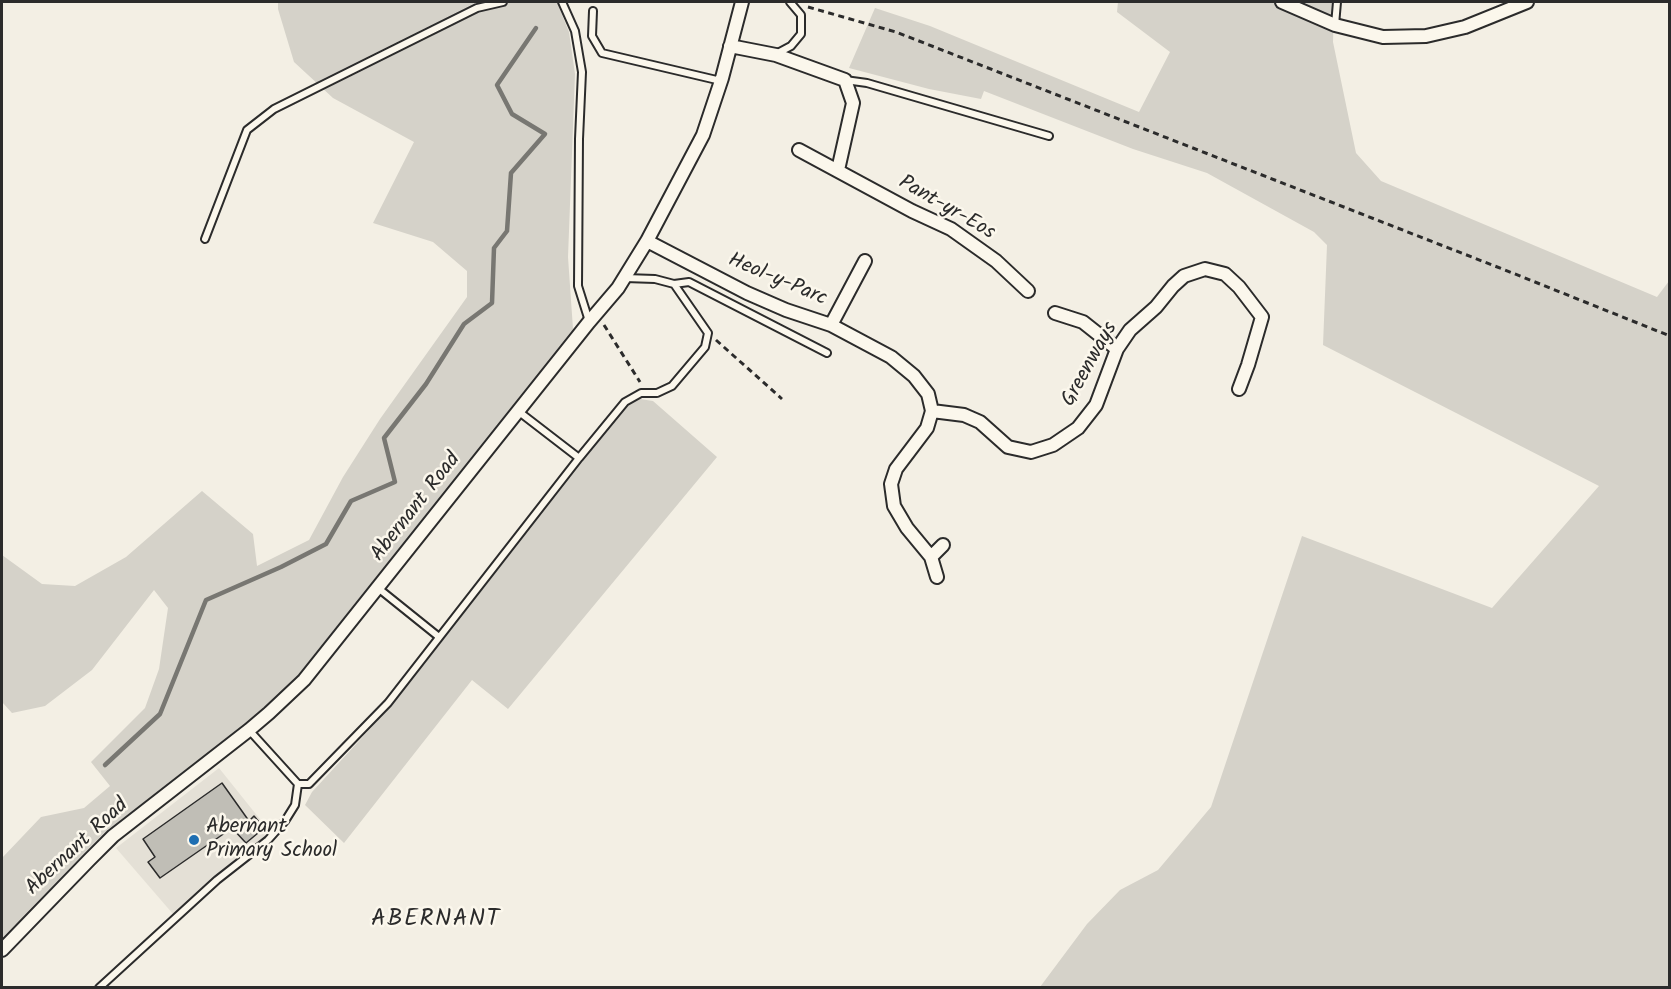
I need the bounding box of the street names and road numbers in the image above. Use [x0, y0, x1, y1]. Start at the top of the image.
street label: Pant-yr-Eos [893, 171, 999, 247]
street label: Heol-y-Parc [724, 249, 830, 313]
street label: Greenways [1058, 318, 1124, 412]
street label: Abernant Road [367, 449, 467, 567]
street label: Abernant Road [21, 794, 135, 902]

